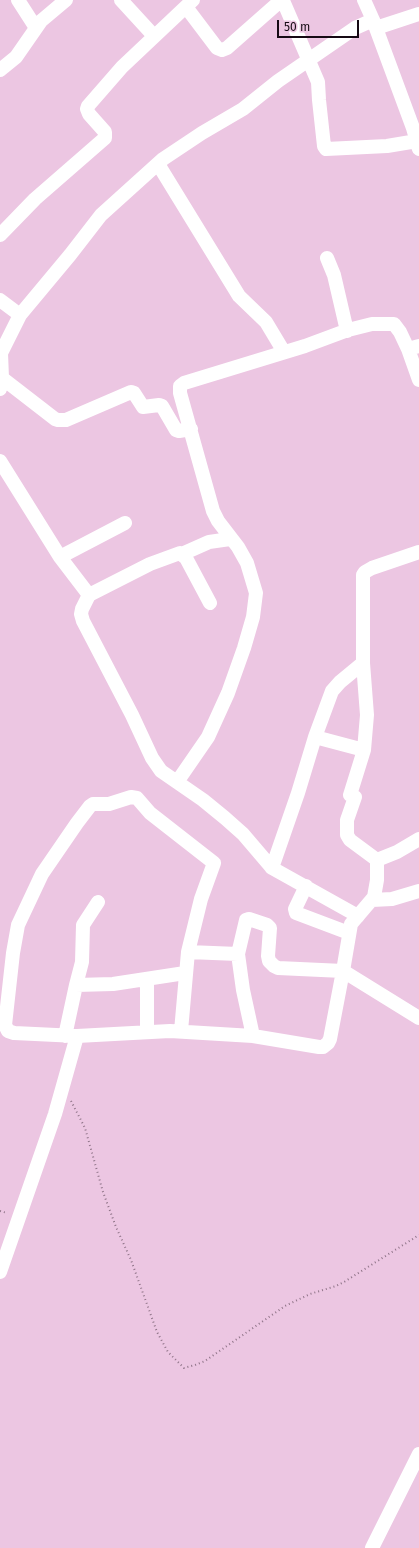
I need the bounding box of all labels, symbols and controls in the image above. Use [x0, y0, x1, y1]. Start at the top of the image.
scale bar [279, 12, 361, 38]
text: 50 m [284, 20, 310, 34]

